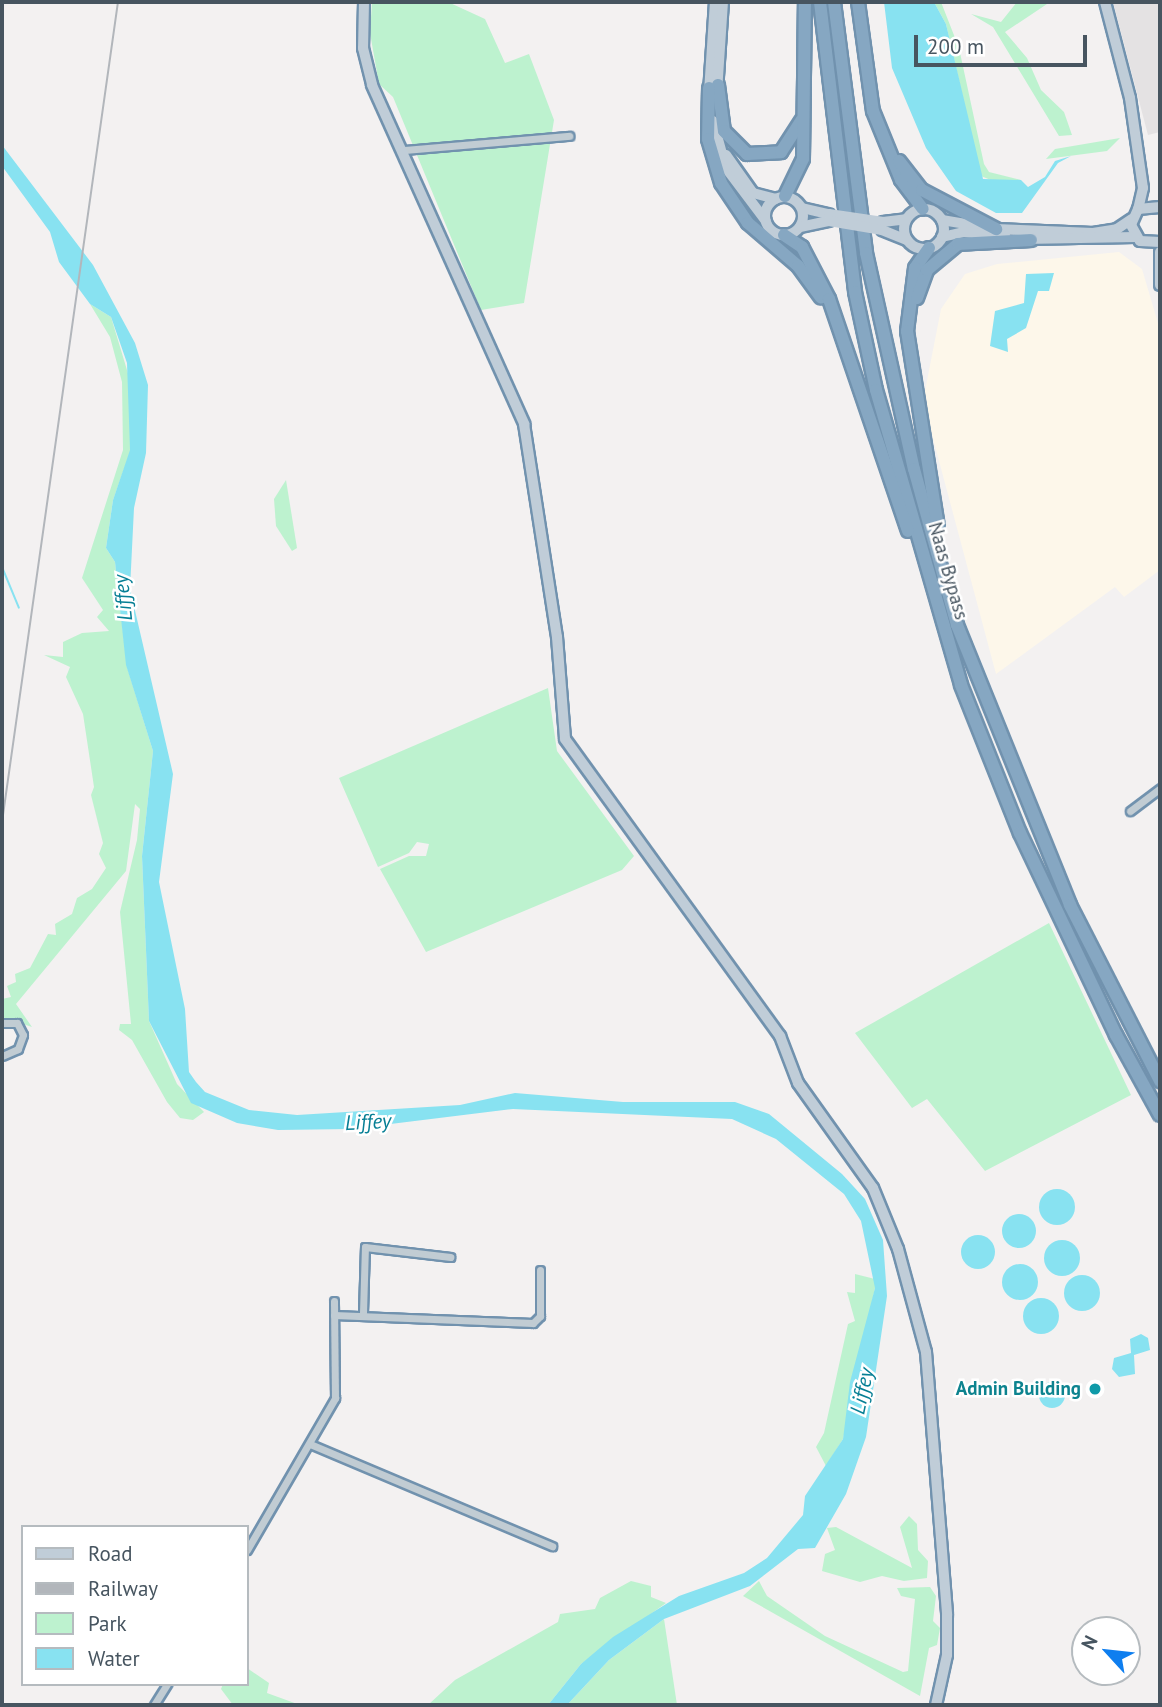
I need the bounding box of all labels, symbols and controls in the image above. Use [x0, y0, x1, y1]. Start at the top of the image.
scale bar [917, 21, 1090, 65]
text: 200 m [927, 33, 984, 60]
street label: Naas Bypass [923, 520, 973, 622]
water label: Liffey [108, 574, 138, 622]
water label: Liffey [344, 1108, 392, 1136]
water label: Liffey [845, 1366, 879, 1416]
place label: Admin Building [956, 1378, 1081, 1400]
marker: Admin Building [1087, 1381, 1103, 1397]
legend [21, 1525, 248, 1686]
text: Road [88, 1540, 132, 1567]
text: Railway [88, 1575, 158, 1602]
text: Park [88, 1610, 127, 1637]
north arrow [1071, 1616, 1141, 1686]
text: N [1076, 1631, 1103, 1653]
text: Water [88, 1645, 140, 1672]

